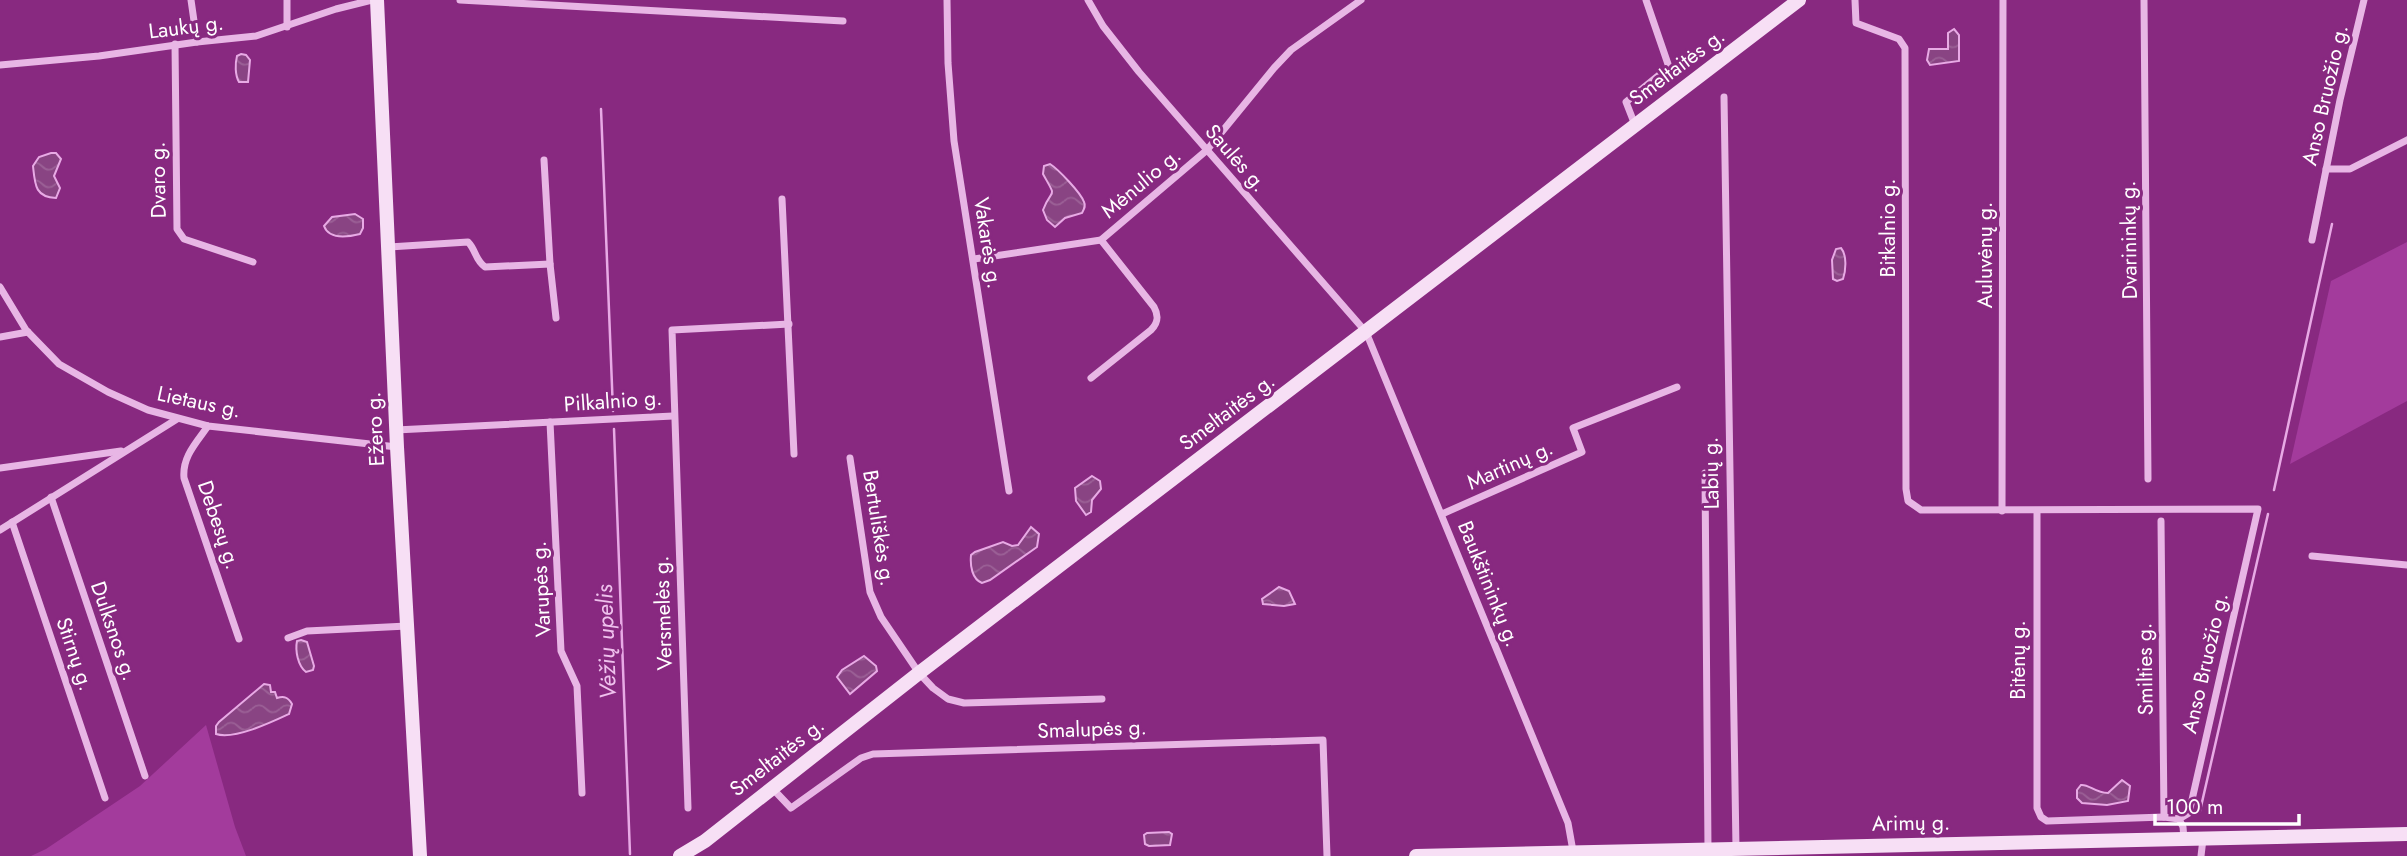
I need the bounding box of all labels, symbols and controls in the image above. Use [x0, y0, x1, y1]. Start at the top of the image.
street label: Laukų g. [147, 8, 225, 46]
street label: Smeltaitės g. [1623, 21, 1731, 113]
street label: Anso Bruožio g. [2294, 22, 2356, 168]
street label: Saulės g. [1198, 117, 1274, 199]
street label: Dvaro g. [142, 141, 174, 219]
street label: Mėnulio g. [1095, 141, 1187, 225]
street label: Bitkalnio g. [1873, 179, 1903, 277]
street label: Dvarininkų g. [2113, 180, 2145, 300]
street label: Vakarės g. [966, 195, 1010, 291]
street label: Auluvėnų g. [1970, 202, 2000, 308]
street label: Smeltaitės g. [1173, 366, 1281, 458]
street label: Lietaus g. [154, 378, 244, 426]
street label: Pilkalnio g. [563, 383, 663, 419]
street label: Ežero g. [358, 391, 392, 467]
street label: Martinų g. [1462, 433, 1558, 497]
street label: Labių g. [1695, 436, 1727, 510]
street label: Bertuliškės g. [855, 468, 903, 588]
street label: Debesų g. [190, 477, 248, 573]
street label: Baukštininkų g. [1450, 517, 1528, 651]
street label: Varupės g. [524, 540, 558, 638]
street label: Versmelės g. [646, 555, 680, 671]
street label: Dulksnos g. [83, 577, 145, 685]
water label: Vėžių upelis [587, 583, 625, 700]
street label: Anso Bruožio g. [2174, 590, 2236, 736]
street label: Stirnų g. [48, 613, 102, 695]
street label: Bitėnų g. [2003, 620, 2033, 700]
street label: Smilties g. [2129, 622, 2161, 716]
street label: Smeltaitės g. [723, 710, 831, 804]
street label: Smalupės g. [1037, 712, 1147, 746]
scale bar [2155, 782, 2298, 826]
text: 100 m [2166, 792, 2223, 822]
street label: Arimų g. [1871, 807, 1951, 839]

